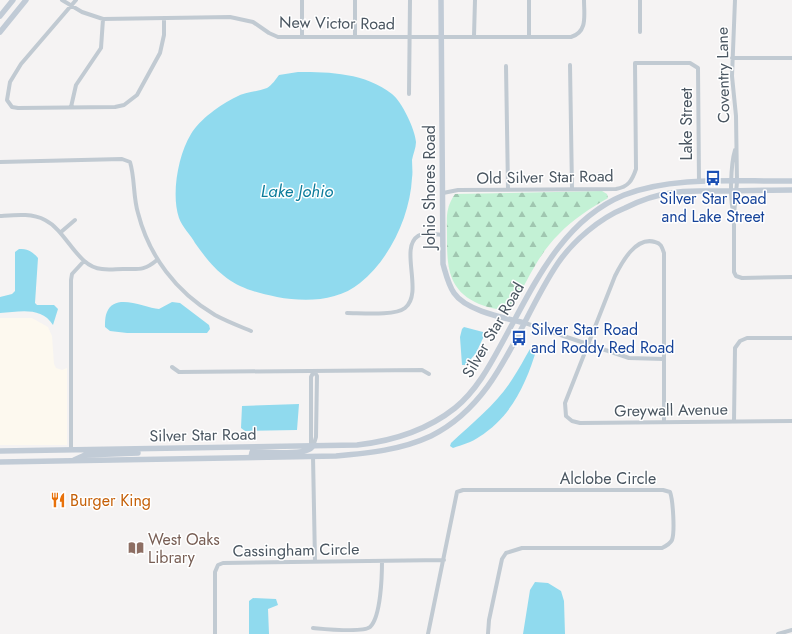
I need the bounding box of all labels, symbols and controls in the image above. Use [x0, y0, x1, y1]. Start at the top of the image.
street label: New Victor Road [279, 10, 395, 36]
street label: Coventry Lane [711, 27, 735, 123]
street label: Lake Street [675, 87, 698, 160]
street label: Johio Shores Road [418, 125, 441, 251]
street label: Old Silver Star Road [476, 164, 614, 190]
bus stop icon: Silver Star Road and Lake Street [704, 169, 722, 187]
water label: Lake Johio [261, 179, 333, 203]
place label: Silver Star Road and Lake Street [659, 187, 767, 228]
street label: Silver Star Road [456, 278, 530, 382]
place label: Silver Star Road and Roddy Red Road [531, 318, 674, 359]
bus stop icon: Silver Star Road and Roddy Red Road [510, 329, 528, 347]
street label: Greywall Avenue [614, 398, 728, 422]
street label: Silver Star Road [149, 423, 257, 447]
street label: Alclobe Circle [560, 467, 656, 490]
place label: Burger King [70, 489, 151, 512]
restaurant icon: Burger King [49, 491, 67, 509]
place label: West Oaks Library [148, 528, 220, 569]
street label: Cassingham Circle [233, 537, 359, 563]
library icon: West Oaks Library [127, 539, 145, 557]

